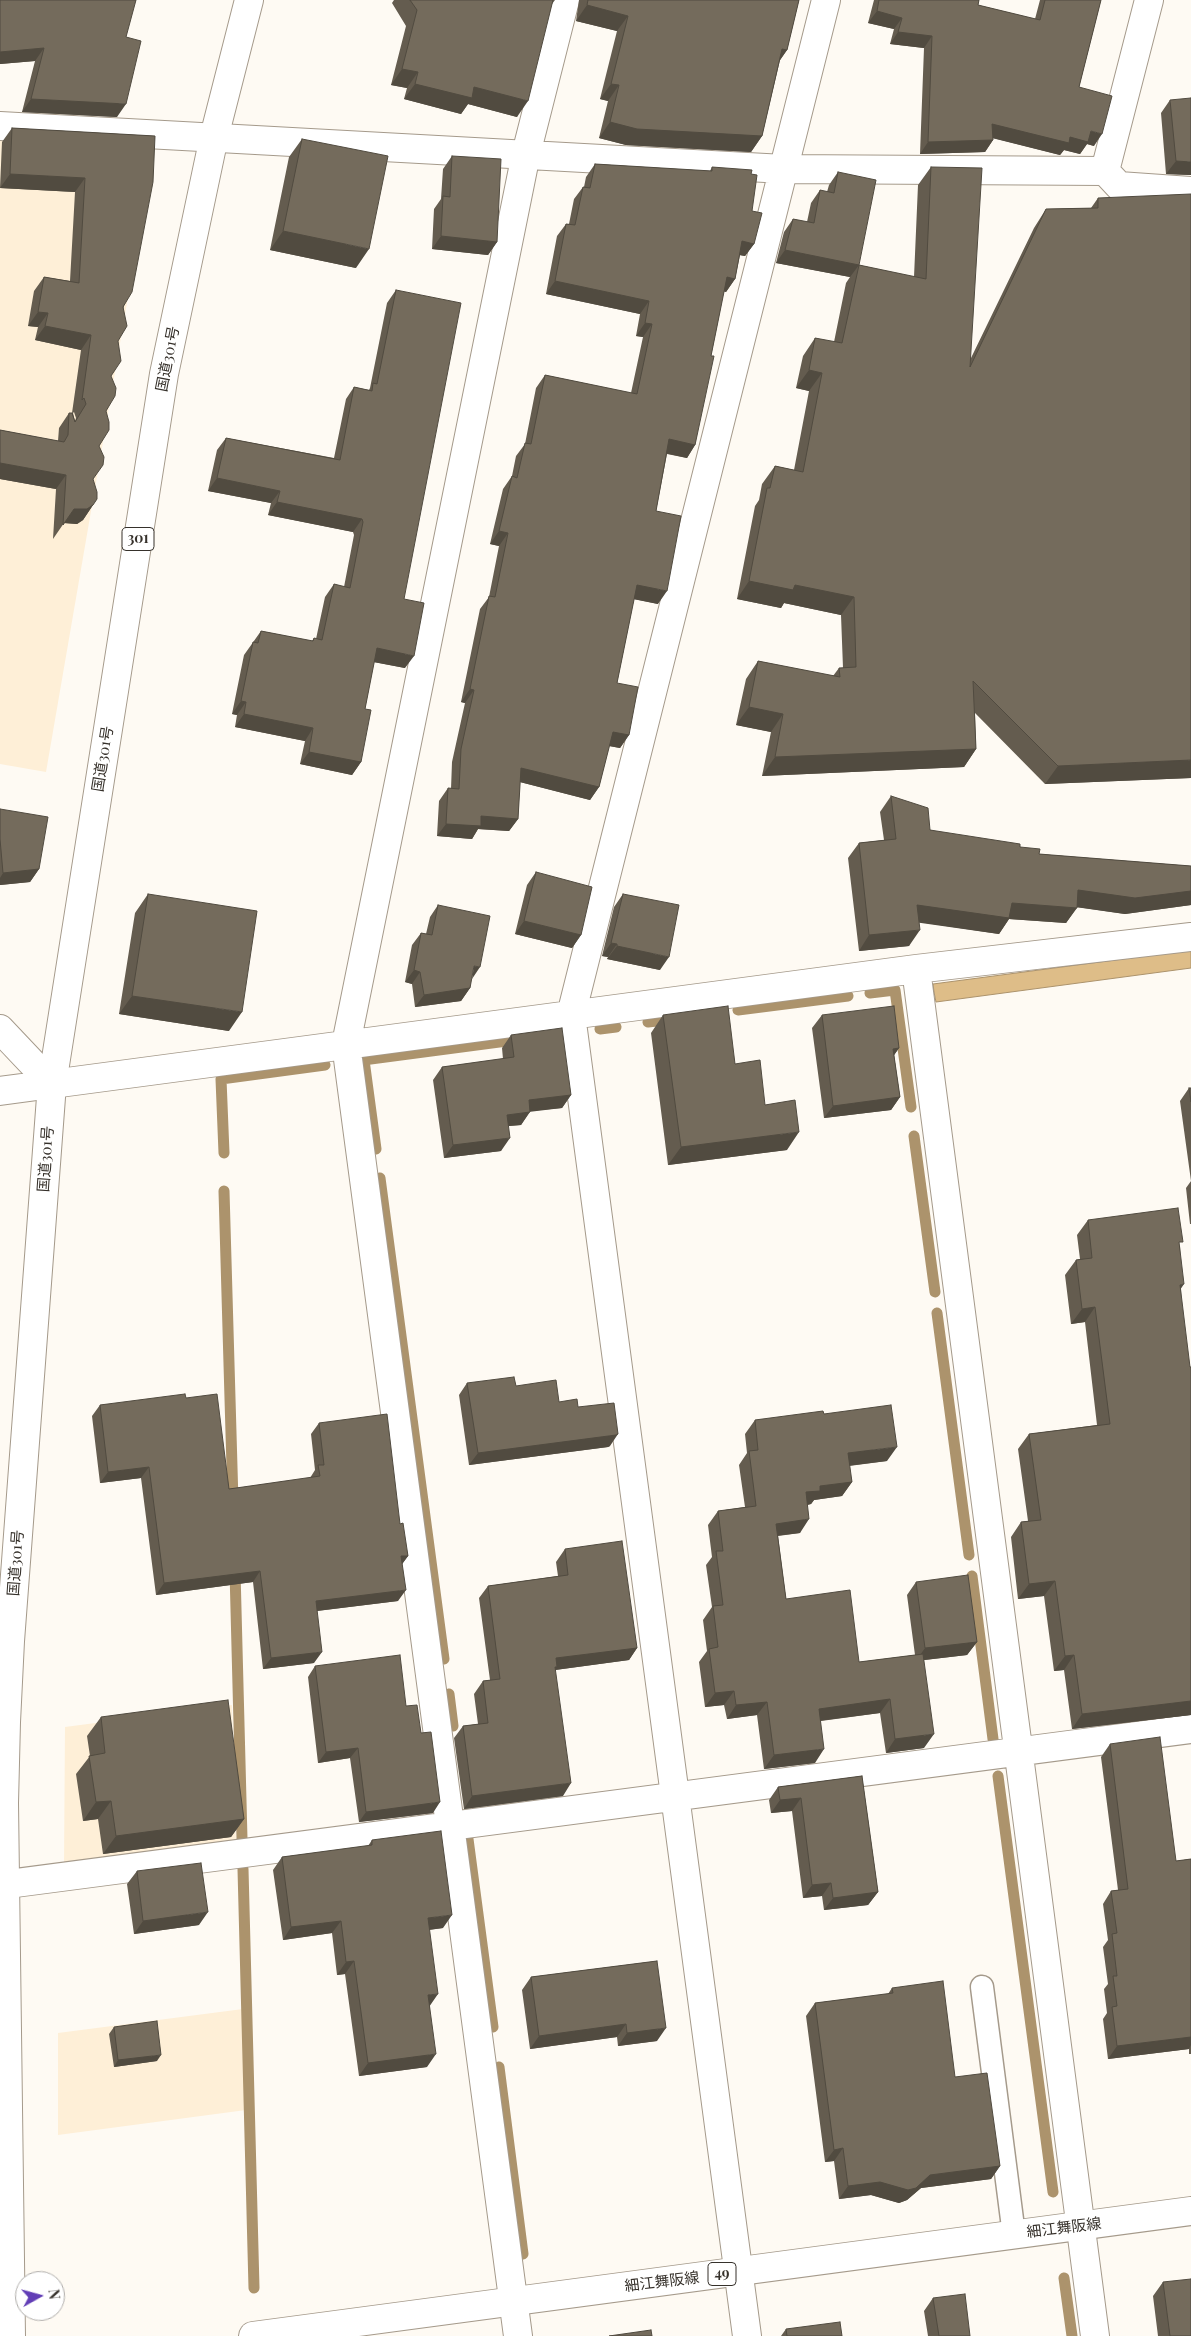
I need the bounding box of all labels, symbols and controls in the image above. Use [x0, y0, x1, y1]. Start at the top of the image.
street label: 国道301号 [153, 325, 183, 393]
road number: 301 [122, 528, 154, 550]
street label: 国道301号 [89, 725, 117, 793]
street label: 国道301号 [35, 1125, 57, 1193]
street label: 国道301号 [5, 1529, 27, 1597]
street label: 細江舞阪線 [1026, 2214, 1102, 2242]
road number: 49 [708, 2262, 736, 2286]
street label: 細江舞阪線 [624, 2268, 700, 2296]
north arrow [15, 2271, 65, 2321]
text: N [44, 2288, 64, 2300]

